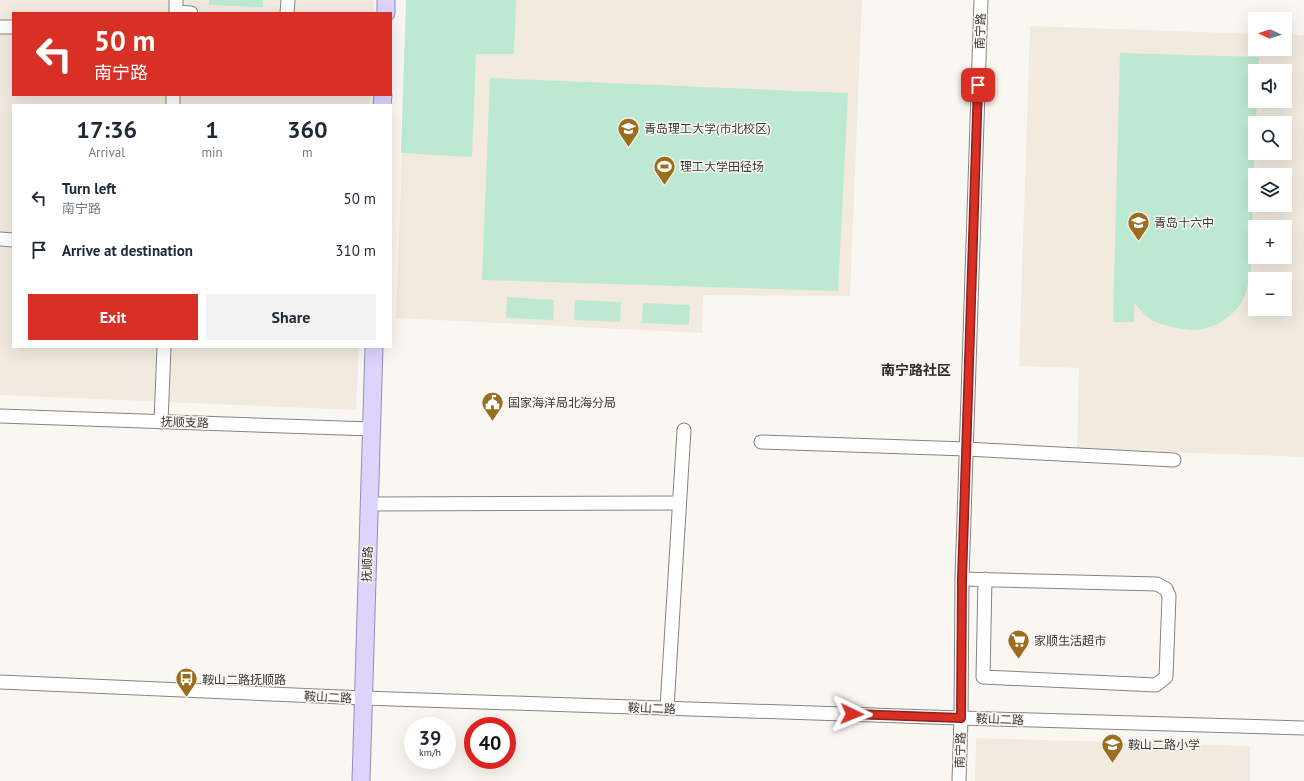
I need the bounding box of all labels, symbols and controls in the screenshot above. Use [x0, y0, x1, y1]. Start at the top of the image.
north arrow [1248, 12, 1292, 56]
map controls [1248, 12, 1292, 316]
street label: 南宁路 [972, 13, 988, 49]
text: 50 m [94, 22, 155, 59]
icon: left [28, 28, 80, 80]
text: 南宁路 [94, 61, 148, 84]
button: sound [1248, 64, 1292, 108]
pin [961, 68, 995, 102]
icon: arrive [967, 74, 989, 96]
text: 17:36 [76, 114, 137, 145]
text: 1 [205, 114, 219, 145]
text: 360 [287, 114, 328, 145]
school or university icon: 青岛理工大学(市北校区) [616, 115, 642, 148]
button: search [1248, 116, 1292, 160]
place label: 青岛理工大学(市北校区) [644, 121, 771, 136]
text: Arrival [89, 144, 125, 161]
text: min [201, 144, 223, 161]
text: m [302, 144, 313, 161]
sports icon: 理工大学田径场 [651, 153, 677, 186]
place label: 理工大学田径场 [680, 159, 764, 174]
button: layers [1248, 168, 1292, 212]
text: Turn left [62, 179, 116, 198]
icon: left [28, 187, 50, 209]
text: 50 m [343, 189, 376, 208]
text: 南宁路 [62, 200, 101, 217]
school or university icon: 青岛十六中 [1126, 209, 1152, 242]
place label: 青岛十六中 [1154, 215, 1214, 230]
button: + [1248, 220, 1292, 264]
icon: arrive [28, 239, 50, 261]
text: Arrive at destination [62, 241, 193, 260]
text: 310 m [335, 241, 376, 260]
button: − [1248, 272, 1292, 316]
button: Exit [28, 294, 198, 340]
button: Share [206, 294, 376, 340]
district label: 南宁路社区 [881, 361, 951, 379]
public building icon: 国家海洋局北海分局 [479, 389, 505, 422]
place label: 国家海洋局北海分局 [508, 395, 616, 410]
street label: 抚顺支路 [161, 414, 209, 430]
street label: 抚顺路 [359, 546, 375, 582]
supermarket icon: 家顺生活超市 [1006, 627, 1032, 660]
place label: 家顺生活超市 [1034, 633, 1106, 648]
bus stop icon: 鞍山二路抚顺路 [173, 666, 199, 699]
place label: 鞍山二路抚顺路 [202, 672, 286, 687]
street label: 鞍山二路 [304, 688, 352, 706]
position arrow [831, 693, 873, 735]
street label: 鞍山二路 [628, 700, 676, 716]
street label: 鞍山二路 [976, 711, 1024, 727]
speed limit sign: 40 [464, 717, 516, 769]
text: 39 [419, 725, 441, 751]
school or university icon: 鞍山二路小学 [1099, 731, 1125, 764]
street label: 南宁路 [952, 732, 968, 768]
place label: 鞍山二路小学 [1128, 737, 1200, 752]
text: km/h [419, 746, 441, 759]

